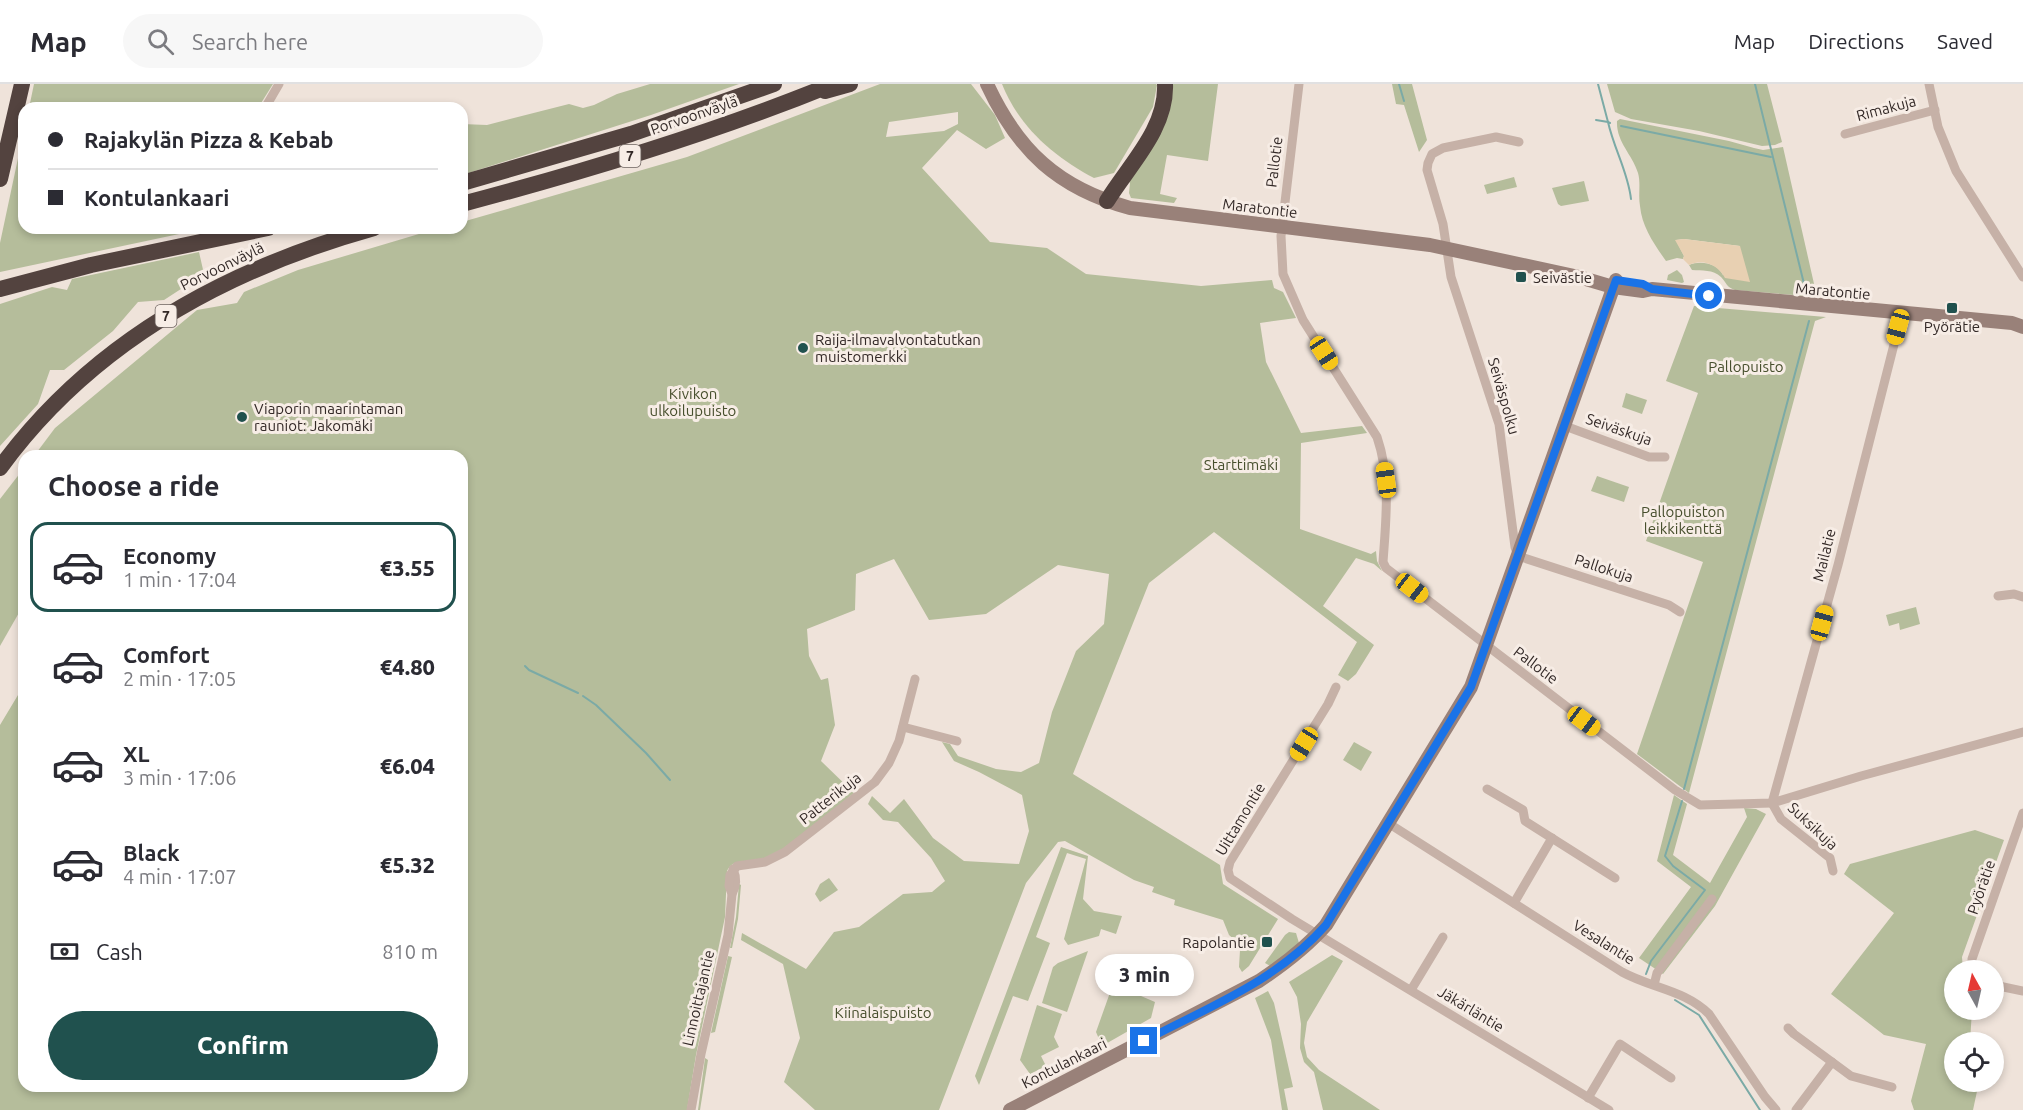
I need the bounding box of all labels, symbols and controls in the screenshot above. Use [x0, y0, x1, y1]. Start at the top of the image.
search box [123, 14, 543, 68]
icon: search [144, 25, 177, 58]
text: Map [30, 26, 87, 57]
text: Search here [192, 29, 308, 54]
text: Map [1734, 29, 1775, 53]
text: Directions [1808, 29, 1904, 53]
text: Saved [1937, 29, 1993, 53]
street label: Porvoonväylä [648, 92, 740, 138]
street label: Rimakuja [1854, 92, 1918, 124]
text: Rajakylän Pizza & Kebab [84, 127, 334, 152]
street label: Pallotie [1262, 136, 1286, 188]
road number: 7 [620, 145, 640, 167]
text: Kontulankaari [84, 185, 229, 210]
street label: Maratontie [1222, 195, 1298, 221]
street label: Porvoonväylä [177, 238, 267, 294]
place label: Seivästie [1533, 269, 1592, 286]
marker: Seivästie [1514, 270, 1528, 284]
street label: Maratontie [1795, 279, 1871, 303]
route start [1695, 282, 1722, 309]
marker: Pyörätie [1945, 301, 1959, 315]
road number: 7 [156, 305, 176, 327]
car [1885, 307, 1911, 347]
place label: Pyörätie [1924, 318, 1980, 335]
place label: Raija-ilmavalvontatutkan muistomerkki [815, 331, 981, 365]
car [1307, 333, 1341, 373]
marker: Raija-ilmavalvontatutkan muistomerkki [796, 341, 810, 355]
street label: Seiväspolku [1485, 356, 1523, 436]
park label: Pallopuisto [1708, 358, 1784, 375]
park label: Kivikon ulkoilupuisto [650, 385, 736, 419]
place label: Viaporin maarintaman rauniot: Jakomäki [254, 400, 403, 434]
marker: Viaporin maarintaman rauniot: Jakomäki [235, 410, 249, 424]
street label: Seiväskuja [1584, 410, 1654, 448]
park label: Starttimäki [1204, 456, 1278, 473]
car [1375, 461, 1397, 499]
text: Choose a ride [48, 471, 220, 501]
park label: Pallopuiston leikkikenttä [1641, 503, 1725, 537]
street label: Mailatie [1809, 527, 1839, 583]
icon: car [51, 540, 105, 594]
text: Economy [123, 543, 216, 568]
street label: Pallokuja [1573, 551, 1635, 585]
text: €3.55 [380, 555, 435, 580]
text: 1 min · 17:04 [123, 568, 237, 591]
car [1392, 570, 1432, 606]
car [1809, 603, 1835, 643]
icon: car [51, 639, 105, 693]
text: Comfort [123, 642, 210, 667]
street label: Pallotie [1511, 643, 1561, 687]
text: €4.80 [380, 654, 435, 679]
text: 2 min · 17:05 [123, 667, 237, 690]
car [1564, 703, 1604, 739]
car [1287, 724, 1321, 764]
icon: car [51, 738, 105, 792]
text: XL [123, 741, 150, 766]
text: €6.04 [380, 753, 435, 778]
text: 3 min · 17:06 [123, 766, 237, 789]
street label: Patterikuja [796, 769, 864, 827]
street label: Uittamontie [1212, 780, 1268, 858]
street label: Suksikuja [1785, 799, 1841, 853]
icon: car [51, 837, 105, 891]
text: Black [123, 840, 180, 865]
text: €5.32 [380, 852, 435, 877]
street label: Pyörätie [1964, 858, 1998, 916]
text: 4 min · 17:07 [123, 865, 237, 888]
street label: Vesalantie [1570, 916, 1638, 968]
place label: Rapolantie [1182, 934, 1255, 951]
icon: cash [48, 935, 81, 968]
marker: Rapolantie [1260, 935, 1274, 949]
text: Cash [96, 939, 143, 964]
text: 810 m [382, 940, 438, 963]
street label: Linnoittajantie [679, 948, 717, 1048]
callout: 3 min [1094, 954, 1194, 996]
north arrow [1944, 960, 2004, 1020]
map controls [1944, 960, 2004, 1092]
text: 3 min [1119, 963, 1170, 986]
street label: Jäkärläntie [1435, 983, 1507, 1035]
park label: Kiinalaispuisto [835, 1004, 931, 1021]
button: Confirm [48, 1011, 438, 1080]
route end [1130, 1027, 1157, 1054]
button: locate [1944, 1032, 2004, 1092]
street label: Kontulankaari [1019, 1034, 1109, 1092]

